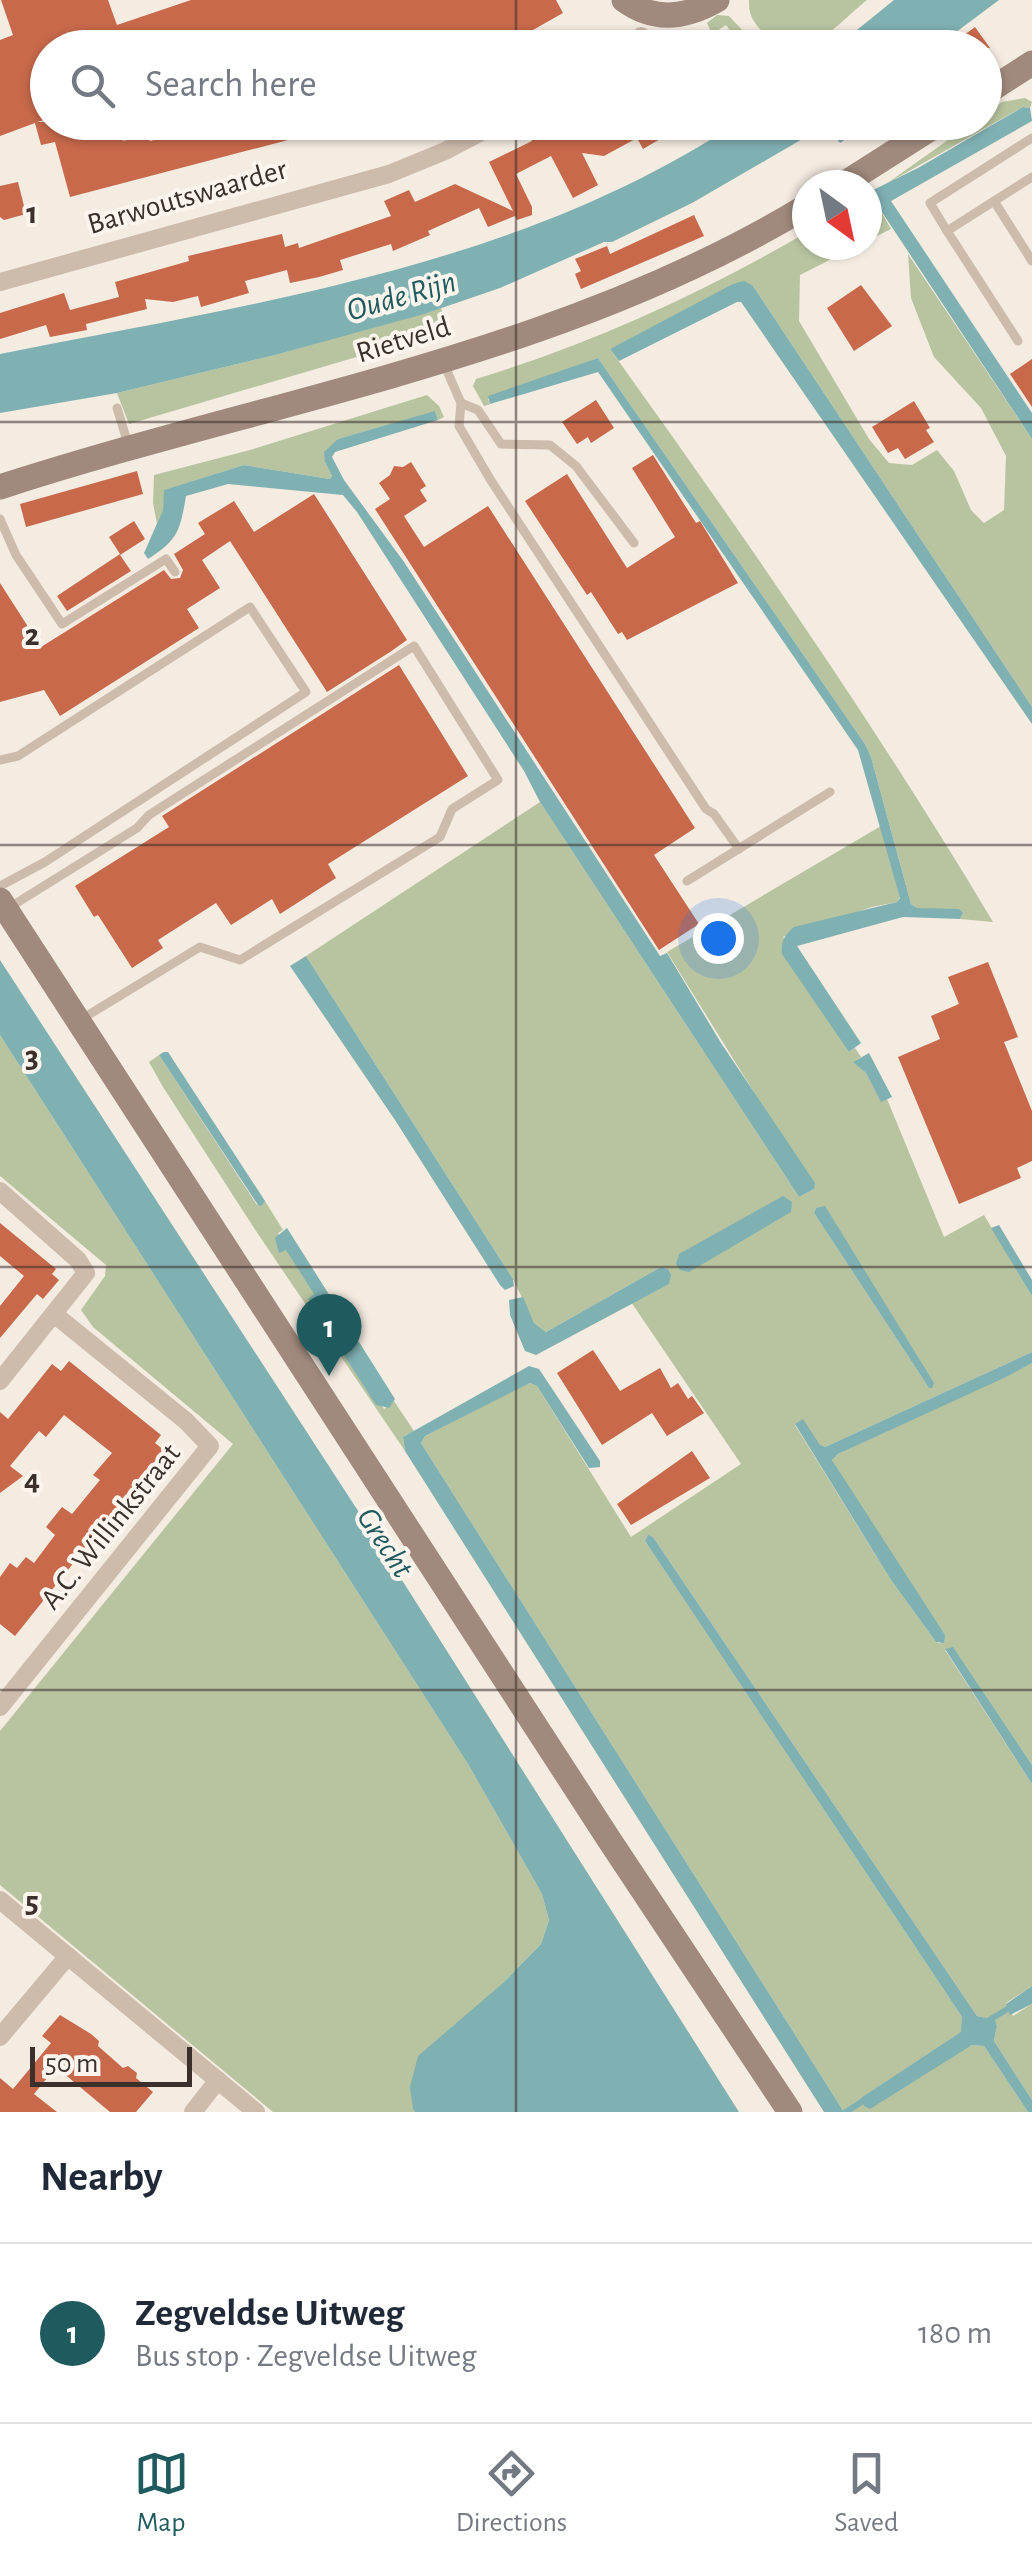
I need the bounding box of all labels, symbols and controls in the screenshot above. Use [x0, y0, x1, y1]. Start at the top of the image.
search box [30, 30, 1002, 140]
icon: search [65, 58, 120, 113]
text: Search here [145, 66, 317, 104]
street label: Barwoutswaarder [84, 154, 291, 240]
north arrow [792, 170, 882, 260]
text: 1 [26, 197, 38, 229]
water label: Oude Rijn [343, 265, 459, 327]
street label: Rietveld [353, 312, 454, 368]
text: 2 [24, 619, 40, 651]
your location [693, 913, 744, 964]
text: 3 [25, 1041, 39, 1073]
pin: 1 [296, 1294, 362, 1376]
street label: A.C. Willinkstraat [35, 1438, 187, 1615]
text: 4 [24, 1464, 40, 1496]
water label: Grecht [351, 1502, 420, 1584]
text: 5 [25, 1886, 39, 1918]
scale bar [30, 2042, 192, 2086]
text: 50 m [45, 2050, 99, 2078]
text: Nearby [40, 2156, 163, 2198]
text: Zegveldse Uitweg [135, 2295, 404, 2333]
text: 1 [67, 2317, 78, 2349]
text: 180 m [918, 2317, 992, 2349]
text: Bus stop · Zegveldse Uitweg [135, 2340, 476, 2372]
tab: Map [134, 2446, 189, 2540]
tab: Directions [456, 2446, 567, 2540]
tab: Saved [834, 2446, 898, 2540]

